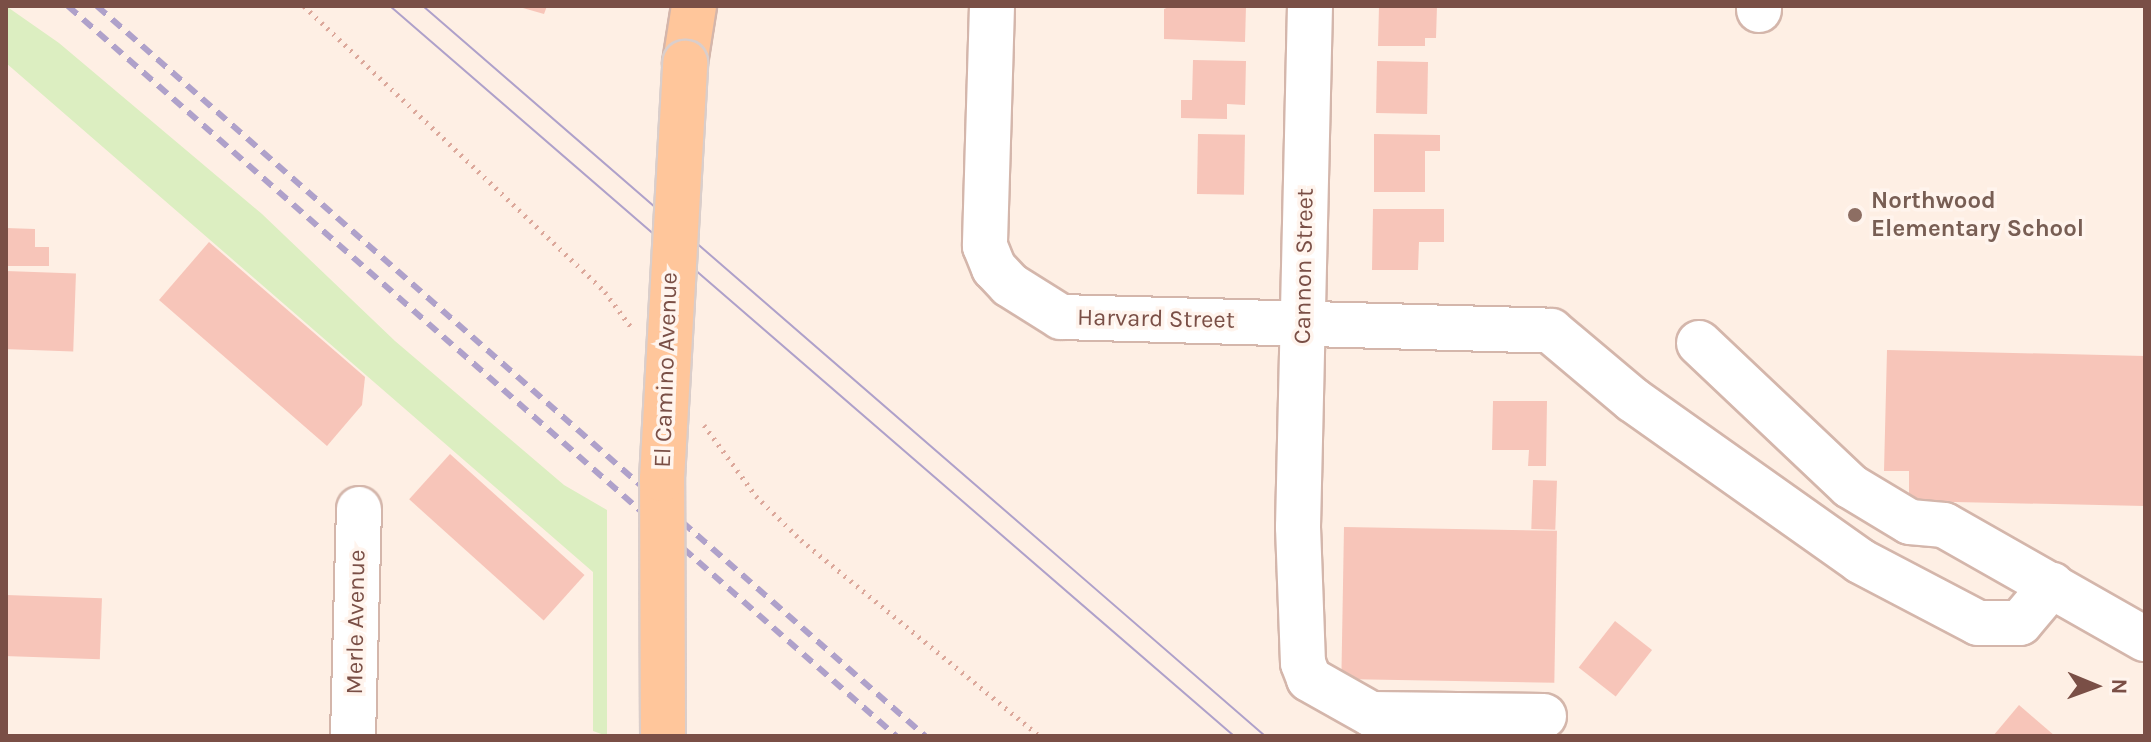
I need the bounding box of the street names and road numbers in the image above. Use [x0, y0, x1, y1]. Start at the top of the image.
street label: Cannon Street [1288, 188, 1320, 344]
street label: El Camino Avenue [648, 272, 684, 468]
street label: Harvard Street [1077, 303, 1235, 335]
street label: Merle Avenue [340, 549, 372, 695]

